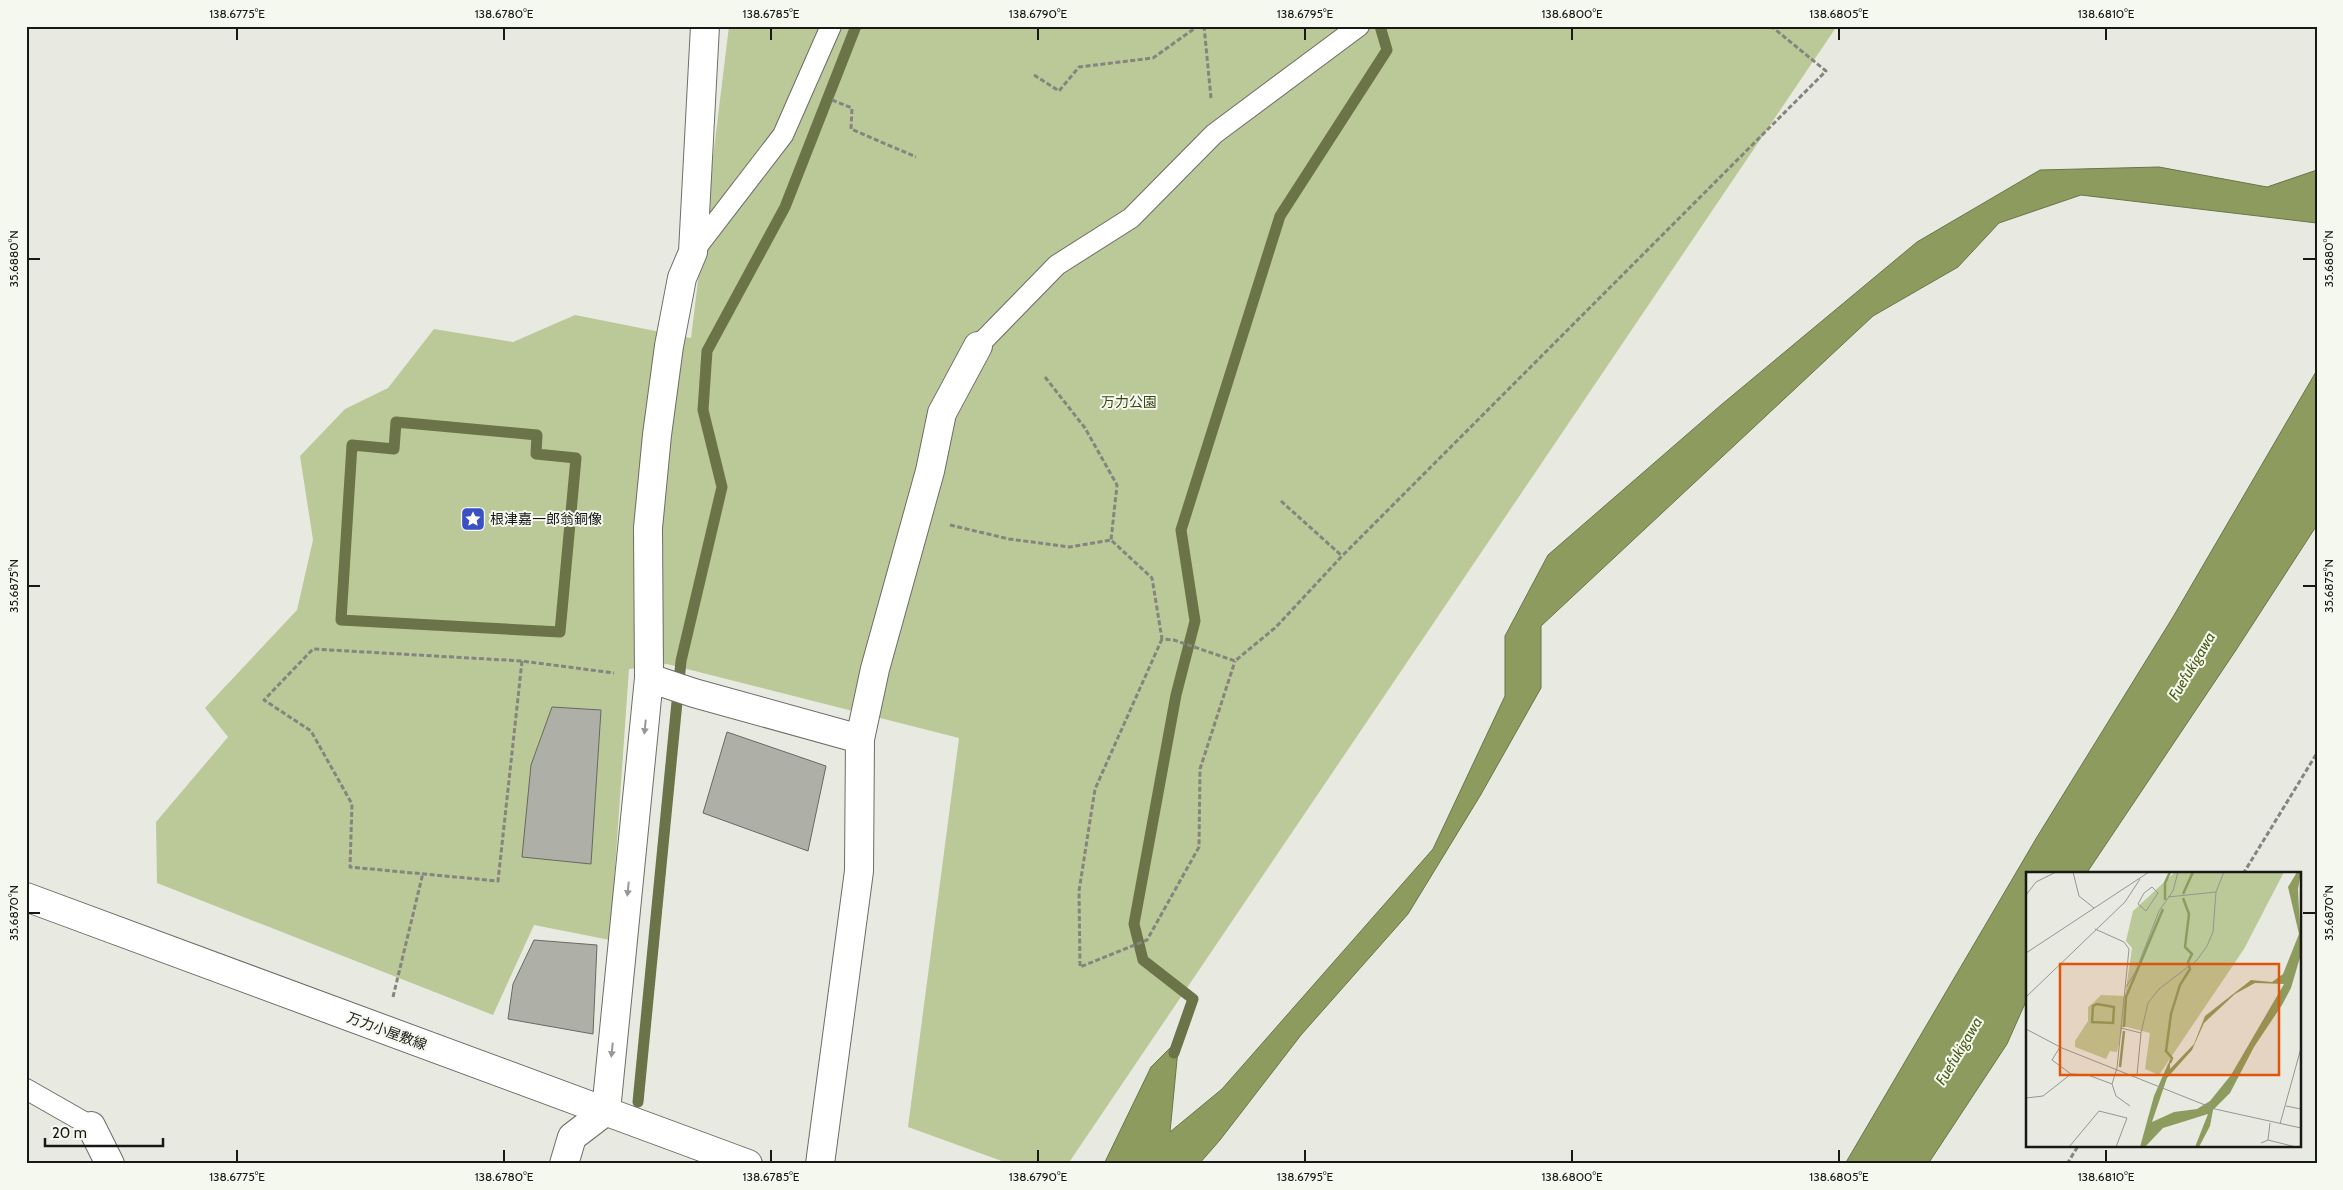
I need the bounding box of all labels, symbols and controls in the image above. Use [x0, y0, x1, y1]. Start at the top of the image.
text: 138.6775°E [209, 6, 265, 21]
text: 138.6780°E [475, 6, 534, 21]
text: 138.6785°E [743, 6, 800, 21]
text: 138.6790°E [1009, 6, 1067, 21]
text: 138.6795°E [1277, 6, 1334, 21]
text: 138.6800°E [1541, 6, 1603, 21]
text: 138.6805°E [1809, 6, 1869, 21]
text: 138.6810°E [2078, 6, 2135, 21]
text: 35.6880°N [6, 230, 21, 288]
text: 35.6880°N [2321, 230, 2336, 288]
park label: 万力公園 [1101, 393, 1157, 411]
place icon: 根津嘉一郎翁銅像 [460, 506, 486, 532]
place label: 根津嘉一郎翁銅像 [490, 510, 602, 528]
text: 35.6875°N [6, 559, 21, 613]
text: 35.6875°N [2321, 559, 2336, 613]
water label: Fuefukigawa [2165, 629, 2219, 703]
one-way arrow [640, 719, 648, 735]
inset map [2026, 872, 2300, 1148]
one-way arrow [624, 881, 632, 897]
text: 35.6870°N [6, 885, 21, 941]
text: 35.6870°N [2321, 885, 2336, 941]
street label: 万力小屋敷線 [344, 1008, 430, 1054]
water label: Fuefukigawa [1932, 1014, 1986, 1088]
one-way arrow [608, 1043, 616, 1059]
scale bar [45, 1115, 162, 1147]
text: 20 m [52, 1124, 87, 1142]
text: 138.6775°E [209, 1169, 265, 1184]
text: 138.6780°E [475, 1169, 534, 1184]
text: 138.6785°E [743, 1169, 800, 1184]
text: 138.6790°E [1009, 1169, 1067, 1184]
text: 138.6795°E [1277, 1169, 1334, 1184]
text: 138.6800°E [1541, 1169, 1603, 1184]
text: 138.6805°E [1809, 1169, 1869, 1184]
text: 138.6810°E [2078, 1169, 2135, 1184]

